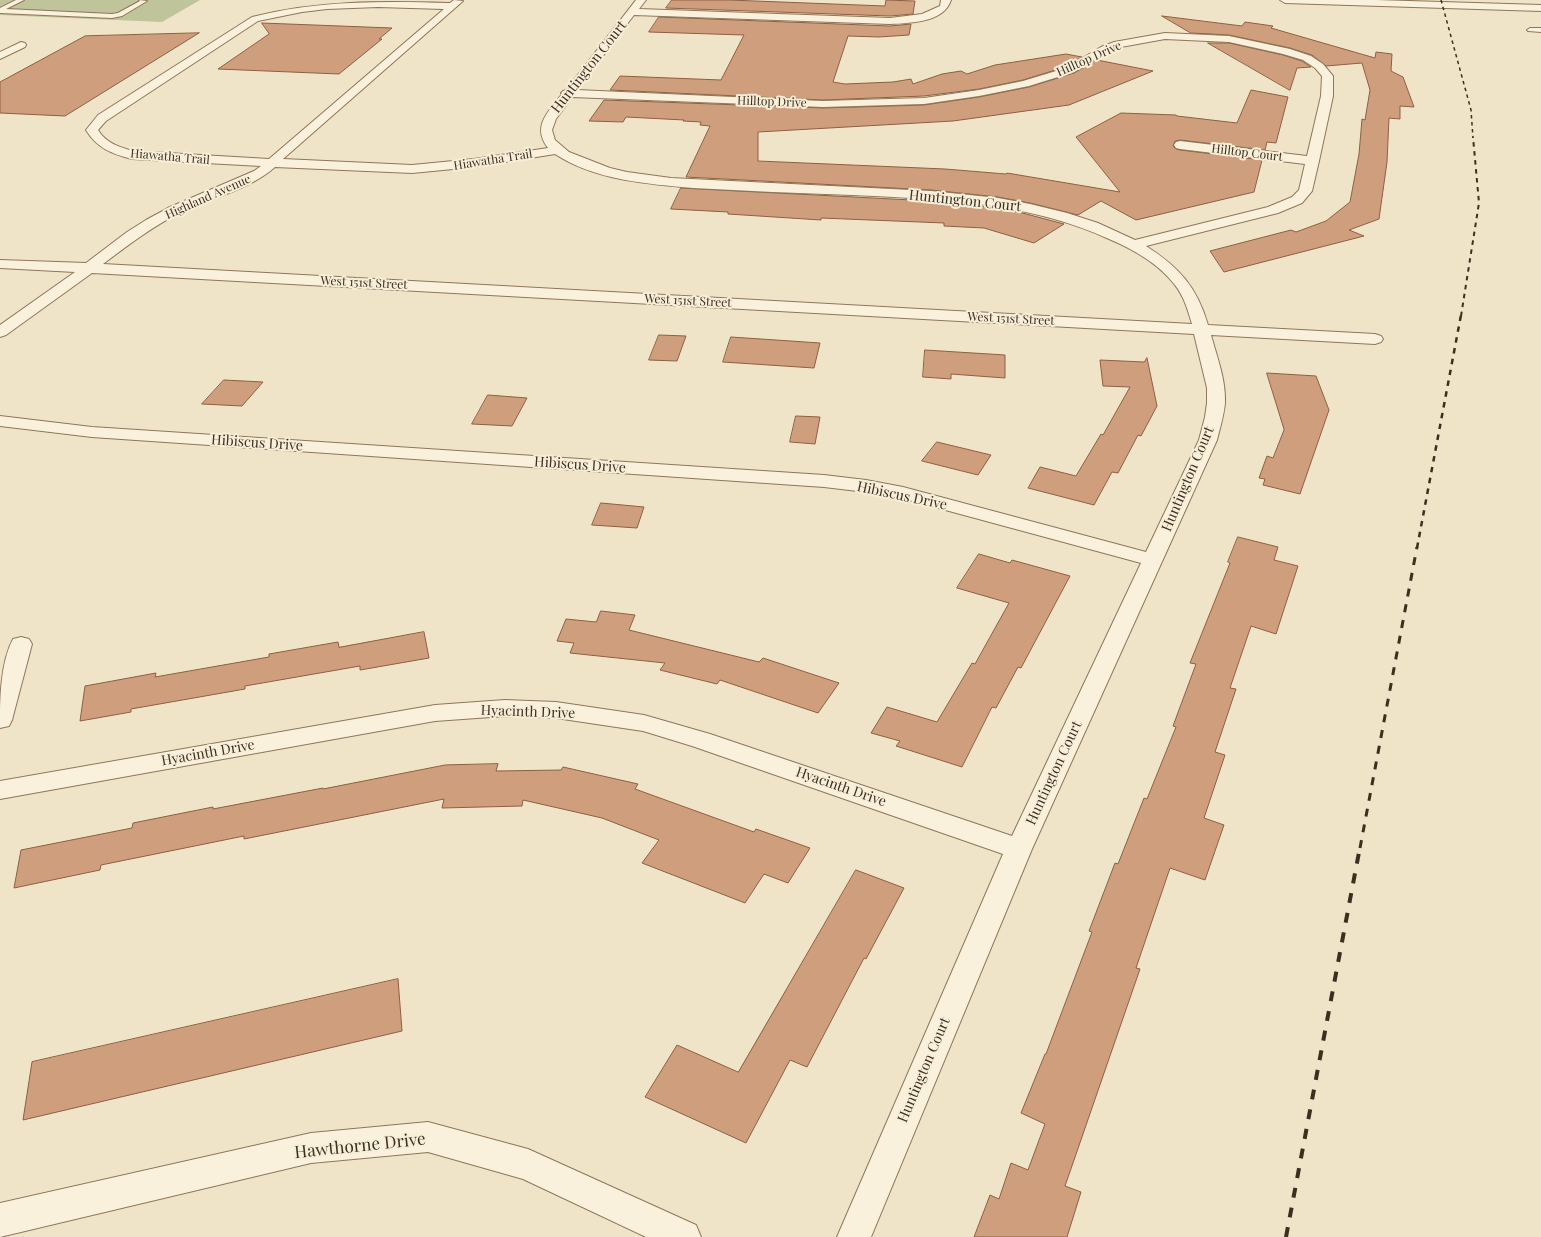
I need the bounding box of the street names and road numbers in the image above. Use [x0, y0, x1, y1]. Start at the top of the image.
street label: Huntington Court [548, 17, 630, 117]
street label: Hilltop Drive [1054, 38, 1124, 80]
street label: Hilltop Drive [737, 94, 807, 110]
street label: Hilltop Court [1211, 141, 1283, 165]
street label: Hiawatha Trail [130, 146, 210, 168]
street label: Hiawatha Trail [453, 147, 533, 173]
street label: Highland Avenue [163, 172, 253, 222]
street label: Huntington Court [908, 187, 1022, 215]
street label: West 151st Street [320, 274, 408, 292]
street label: West 151st Street [644, 292, 732, 310]
street label: West 151st Street [967, 310, 1055, 328]
street label: Huntington Court [1158, 424, 1218, 534]
street label: Hibiscus Drive [211, 431, 303, 455]
street label: Hibiscus Drive [534, 453, 626, 477]
street label: Hibiscus Drive [855, 478, 949, 514]
street label: Hyacinth Drive [480, 702, 576, 722]
street label: Huntington Court [1023, 718, 1085, 828]
street label: Hyacinth Drive [160, 737, 256, 769]
street label: Hyacinth Drive [794, 764, 888, 810]
street label: Huntington Court [894, 1015, 954, 1125]
street label: Hawthorne Drive [293, 1129, 427, 1163]

